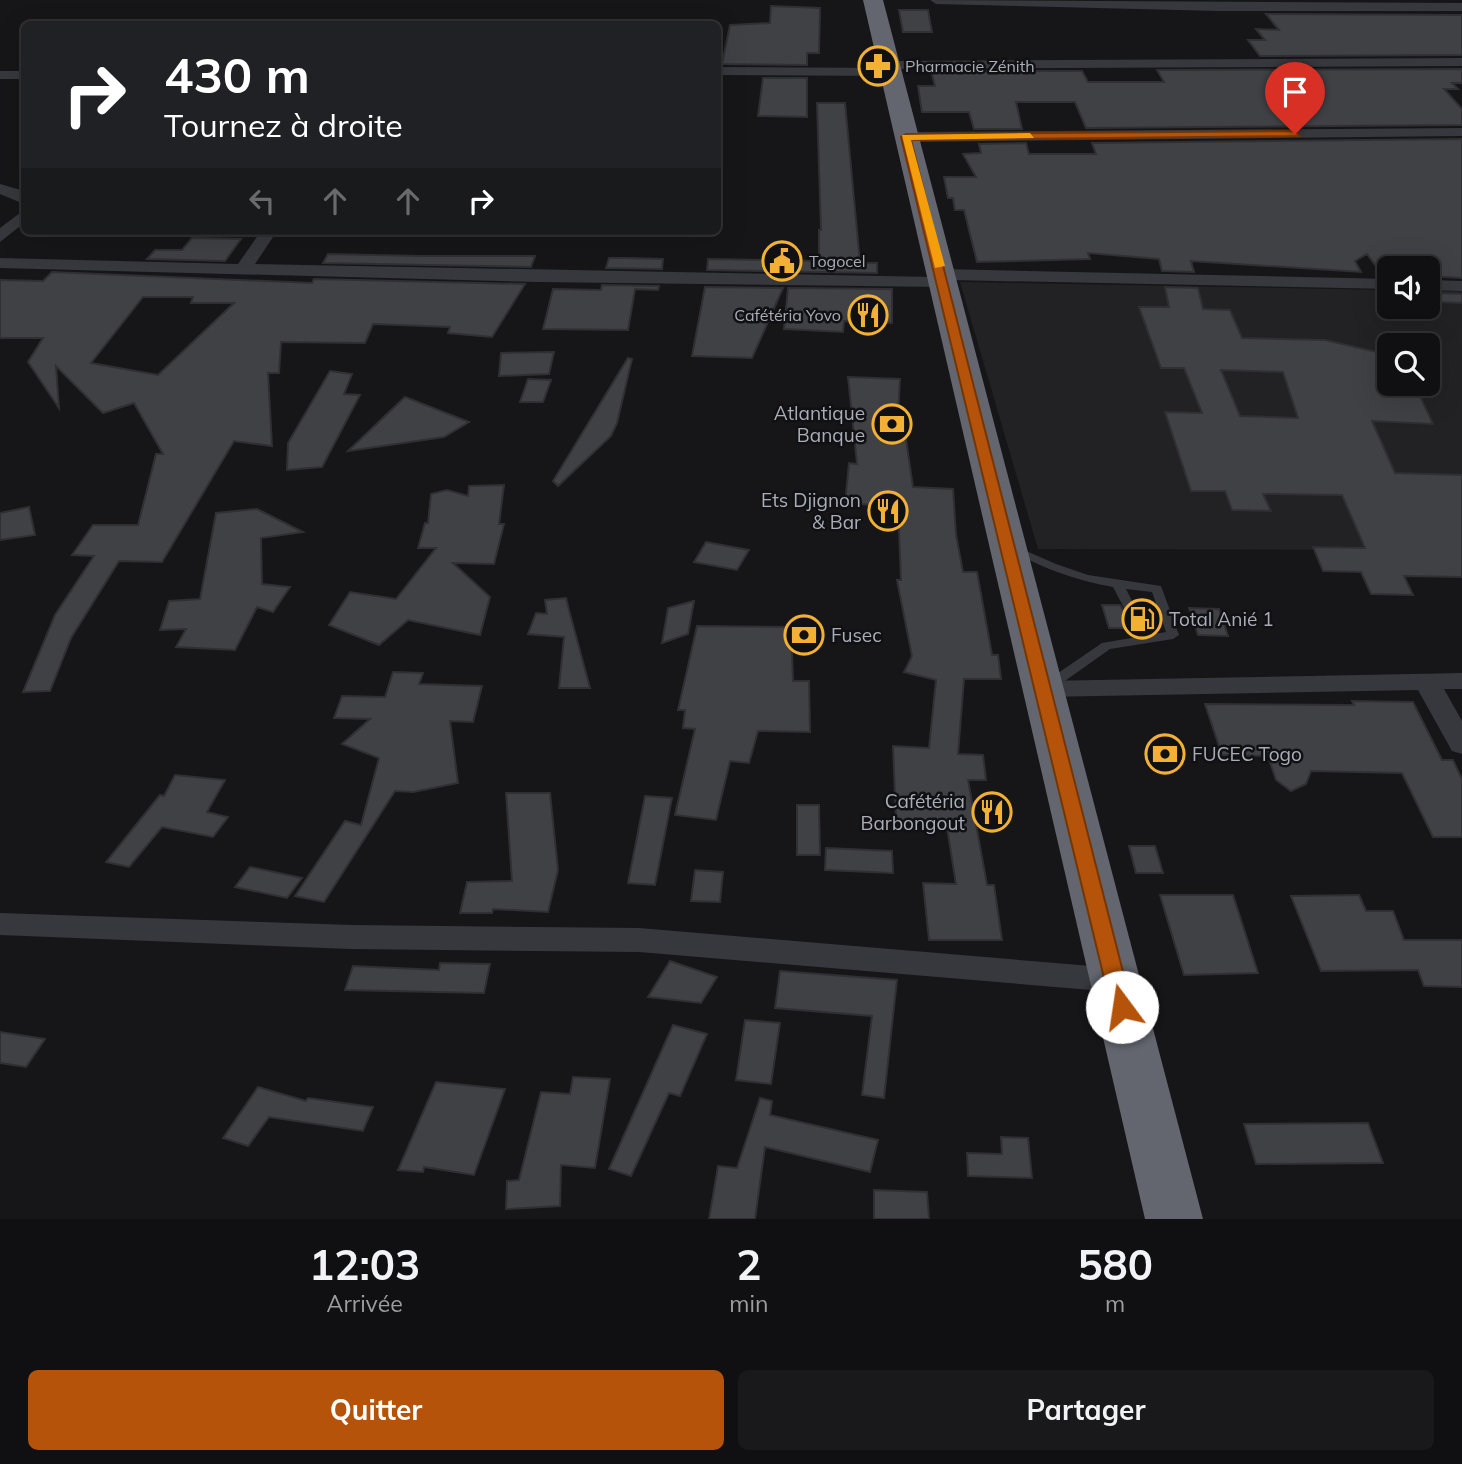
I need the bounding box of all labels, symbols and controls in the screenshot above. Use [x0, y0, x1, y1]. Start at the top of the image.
text: 430 m [164, 44, 310, 105]
pharmacy icon: Pharmacie Zénith [857, 45, 899, 87]
icon: right [49, 49, 140, 140]
place label: Pharmacie Zénith [905, 56, 1035, 76]
pin [1265, 62, 1325, 134]
icon: arrive [1276, 73, 1314, 111]
text: Tournez à droite [164, 105, 403, 145]
icon: left [243, 182, 281, 220]
icon: ahead [316, 182, 354, 220]
icon: ahead [389, 182, 427, 220]
icon: right [462, 182, 500, 220]
public building icon: Togocel [761, 240, 803, 282]
place label: Togocel [809, 251, 866, 271]
map controls [1377, 256, 1440, 396]
button: sound [1377, 256, 1440, 319]
restaurant icon: Cafétéria Yovo [847, 294, 889, 336]
place label: Cafétéria Yovo [734, 305, 841, 325]
button: search [1377, 333, 1440, 396]
place label: Atlantique Banque [774, 401, 865, 447]
bank icon: Atlantique Banque [871, 403, 913, 445]
place label: Ets Djignon & Bar [761, 488, 861, 534]
restaurant icon: Ets Djignon & Bar [867, 490, 909, 532]
fuel station icon: Total Anié 1 [1121, 598, 1163, 640]
place label: Total Anié 1 [1169, 607, 1274, 631]
bank icon: Fusec [783, 614, 825, 656]
place label: Fusec [831, 623, 882, 647]
bank icon: FUCEC Togo [1144, 733, 1186, 775]
place label: FUCEC Togo [1192, 742, 1302, 766]
place label: Cafétéria Barbongout [860, 789, 965, 835]
restaurant icon: Cafétéria Barbongout [971, 791, 1013, 833]
position arrow [1085, 970, 1159, 1044]
text: 12:03 [309, 1238, 420, 1291]
text: 2 [736, 1238, 761, 1291]
text: 580 [1077, 1238, 1153, 1291]
text: Arrivée [327, 1289, 403, 1318]
text: min [729, 1289, 768, 1318]
text: m [1105, 1289, 1125, 1318]
button: Quitter [28, 1370, 724, 1450]
button: Partager [738, 1370, 1434, 1450]

